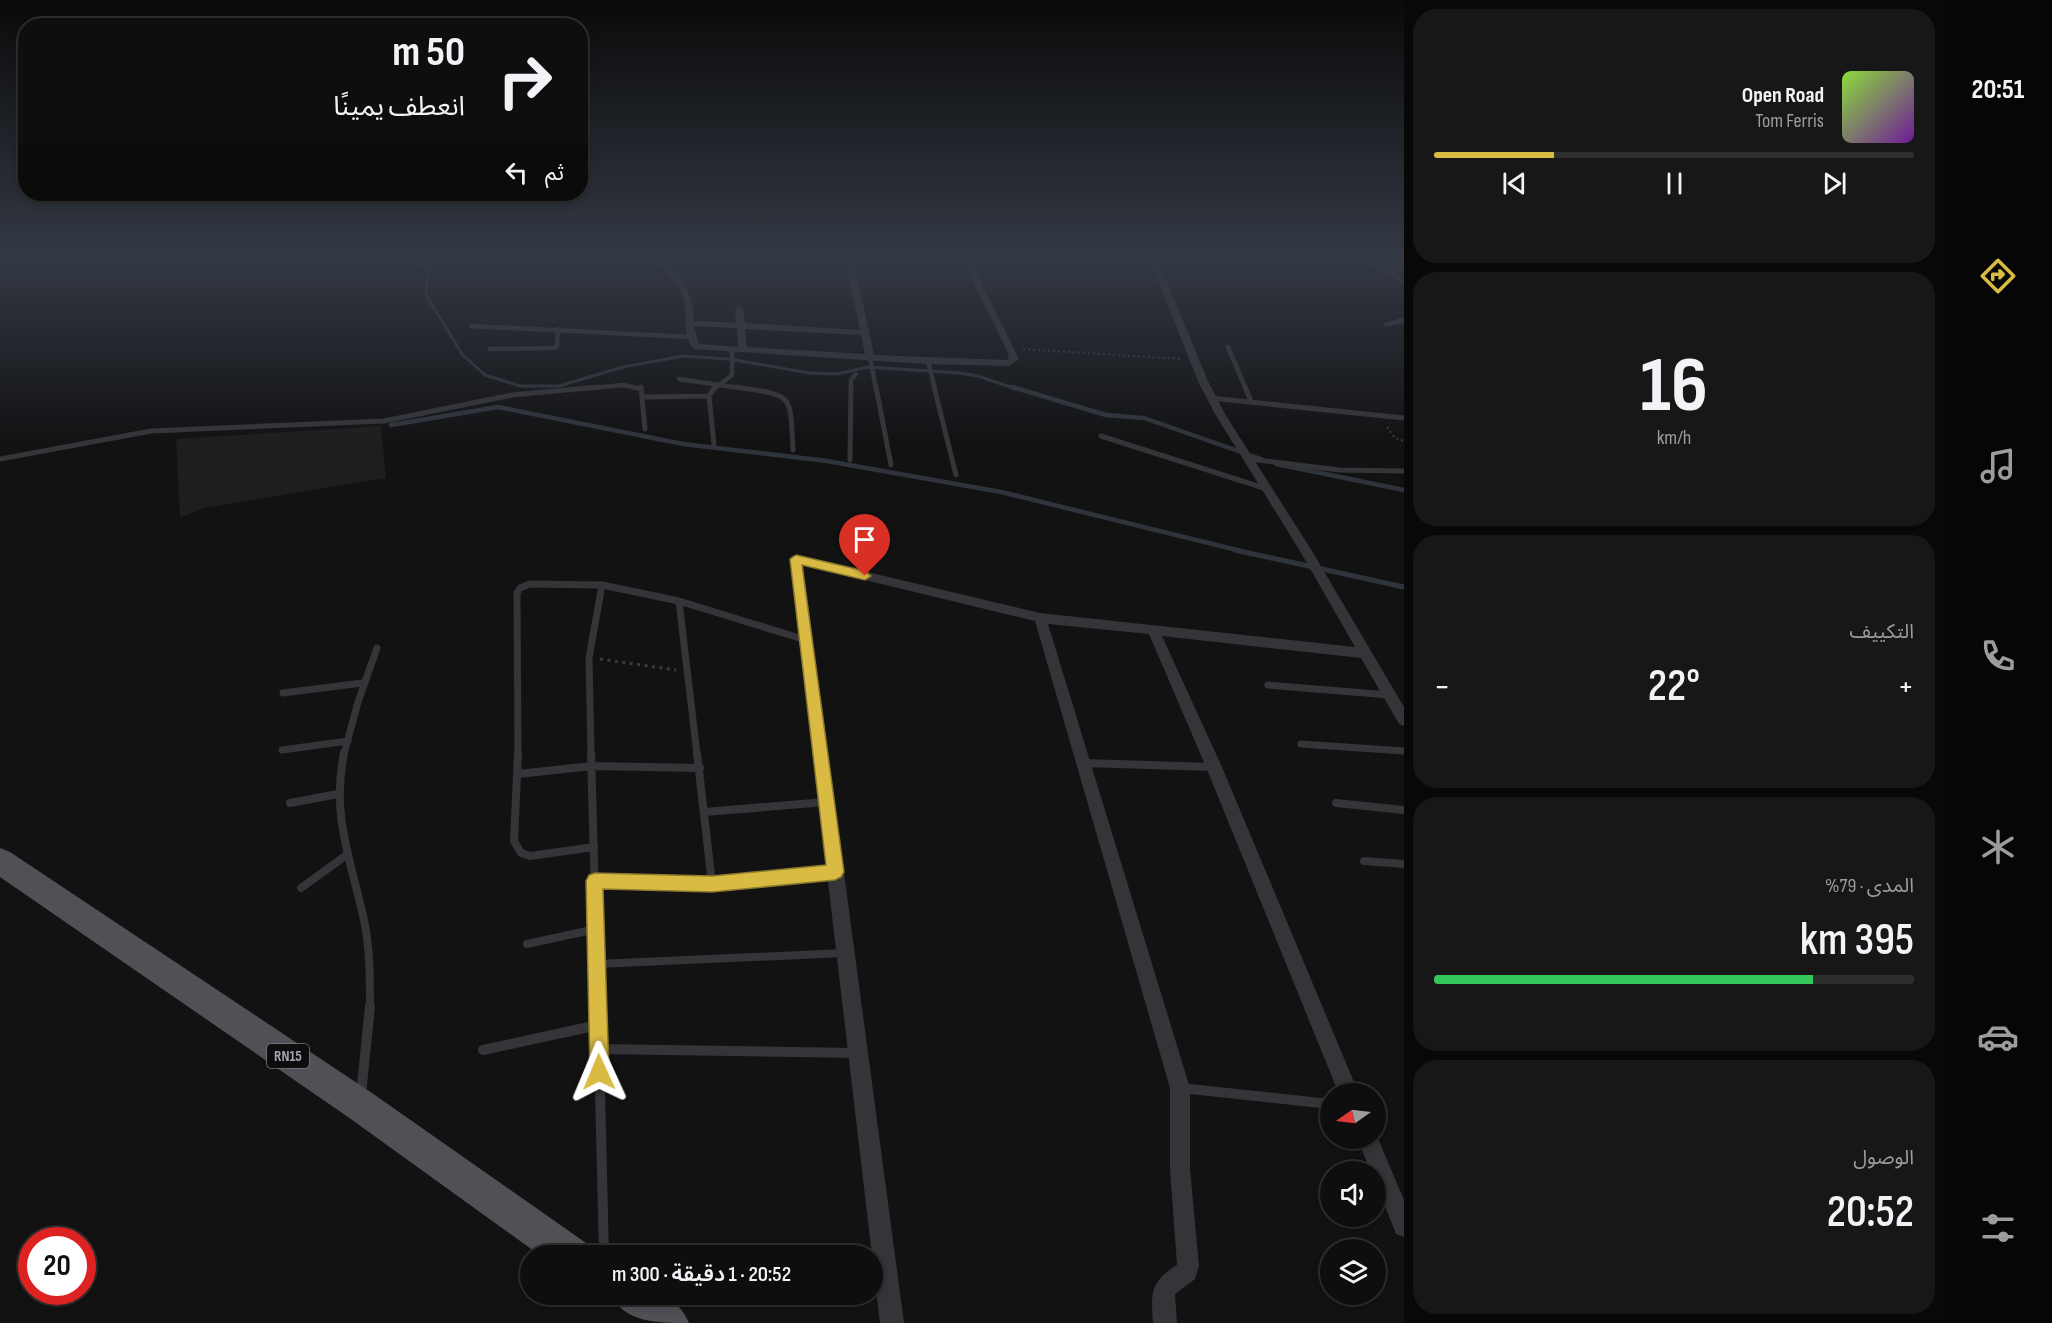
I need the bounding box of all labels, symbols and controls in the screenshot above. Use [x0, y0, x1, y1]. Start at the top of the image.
text: 50 m [392, 27, 465, 78]
icon: right [486, 42, 564, 120]
text: 20:51 [1972, 74, 2024, 106]
text: Open Road [1742, 82, 1824, 109]
text: انعطف يمينًا [333, 91, 465, 123]
text: Tom Ferris [1755, 109, 1824, 133]
icon: left [500, 156, 533, 189]
text: ثم [545, 160, 564, 187]
icon: previous [1498, 167, 1531, 200]
icon: pause [1658, 167, 1691, 200]
icon: next [1818, 167, 1851, 200]
icon: directions [1977, 255, 2019, 297]
text: 16 [1640, 340, 1708, 433]
text: km/h [1657, 426, 1691, 450]
icon: music [1977, 445, 2019, 487]
pin [839, 514, 890, 576]
icon: arrive [848, 523, 881, 556]
text: التكييف [1850, 620, 1914, 644]
icon: phone [1977, 635, 2019, 677]
text: 22° [1648, 659, 1700, 714]
text: − [1434, 667, 1450, 707]
text: + [1898, 667, 1914, 707]
icon: climate [1977, 826, 2019, 868]
text: المدى · 79% [1825, 874, 1914, 898]
text: 395 km [1800, 913, 1914, 968]
icon: car [1977, 1016, 2019, 1058]
position arrow [567, 1040, 631, 1104]
road number: RN15 [267, 1044, 309, 1068]
north arrow [1320, 1083, 1386, 1149]
map controls [1320, 1083, 1386, 1305]
text: الوصول [1853, 1146, 1914, 1170]
button: sound [1320, 1161, 1386, 1227]
text: 20:52 [1827, 1185, 1914, 1240]
icon: filters [1977, 1207, 2019, 1249]
speed limit sign: 20 [18, 1227, 96, 1305]
button: layers [1320, 1239, 1386, 1305]
text: 20:52 · 1 دقيقة · 300 m [612, 1261, 791, 1288]

